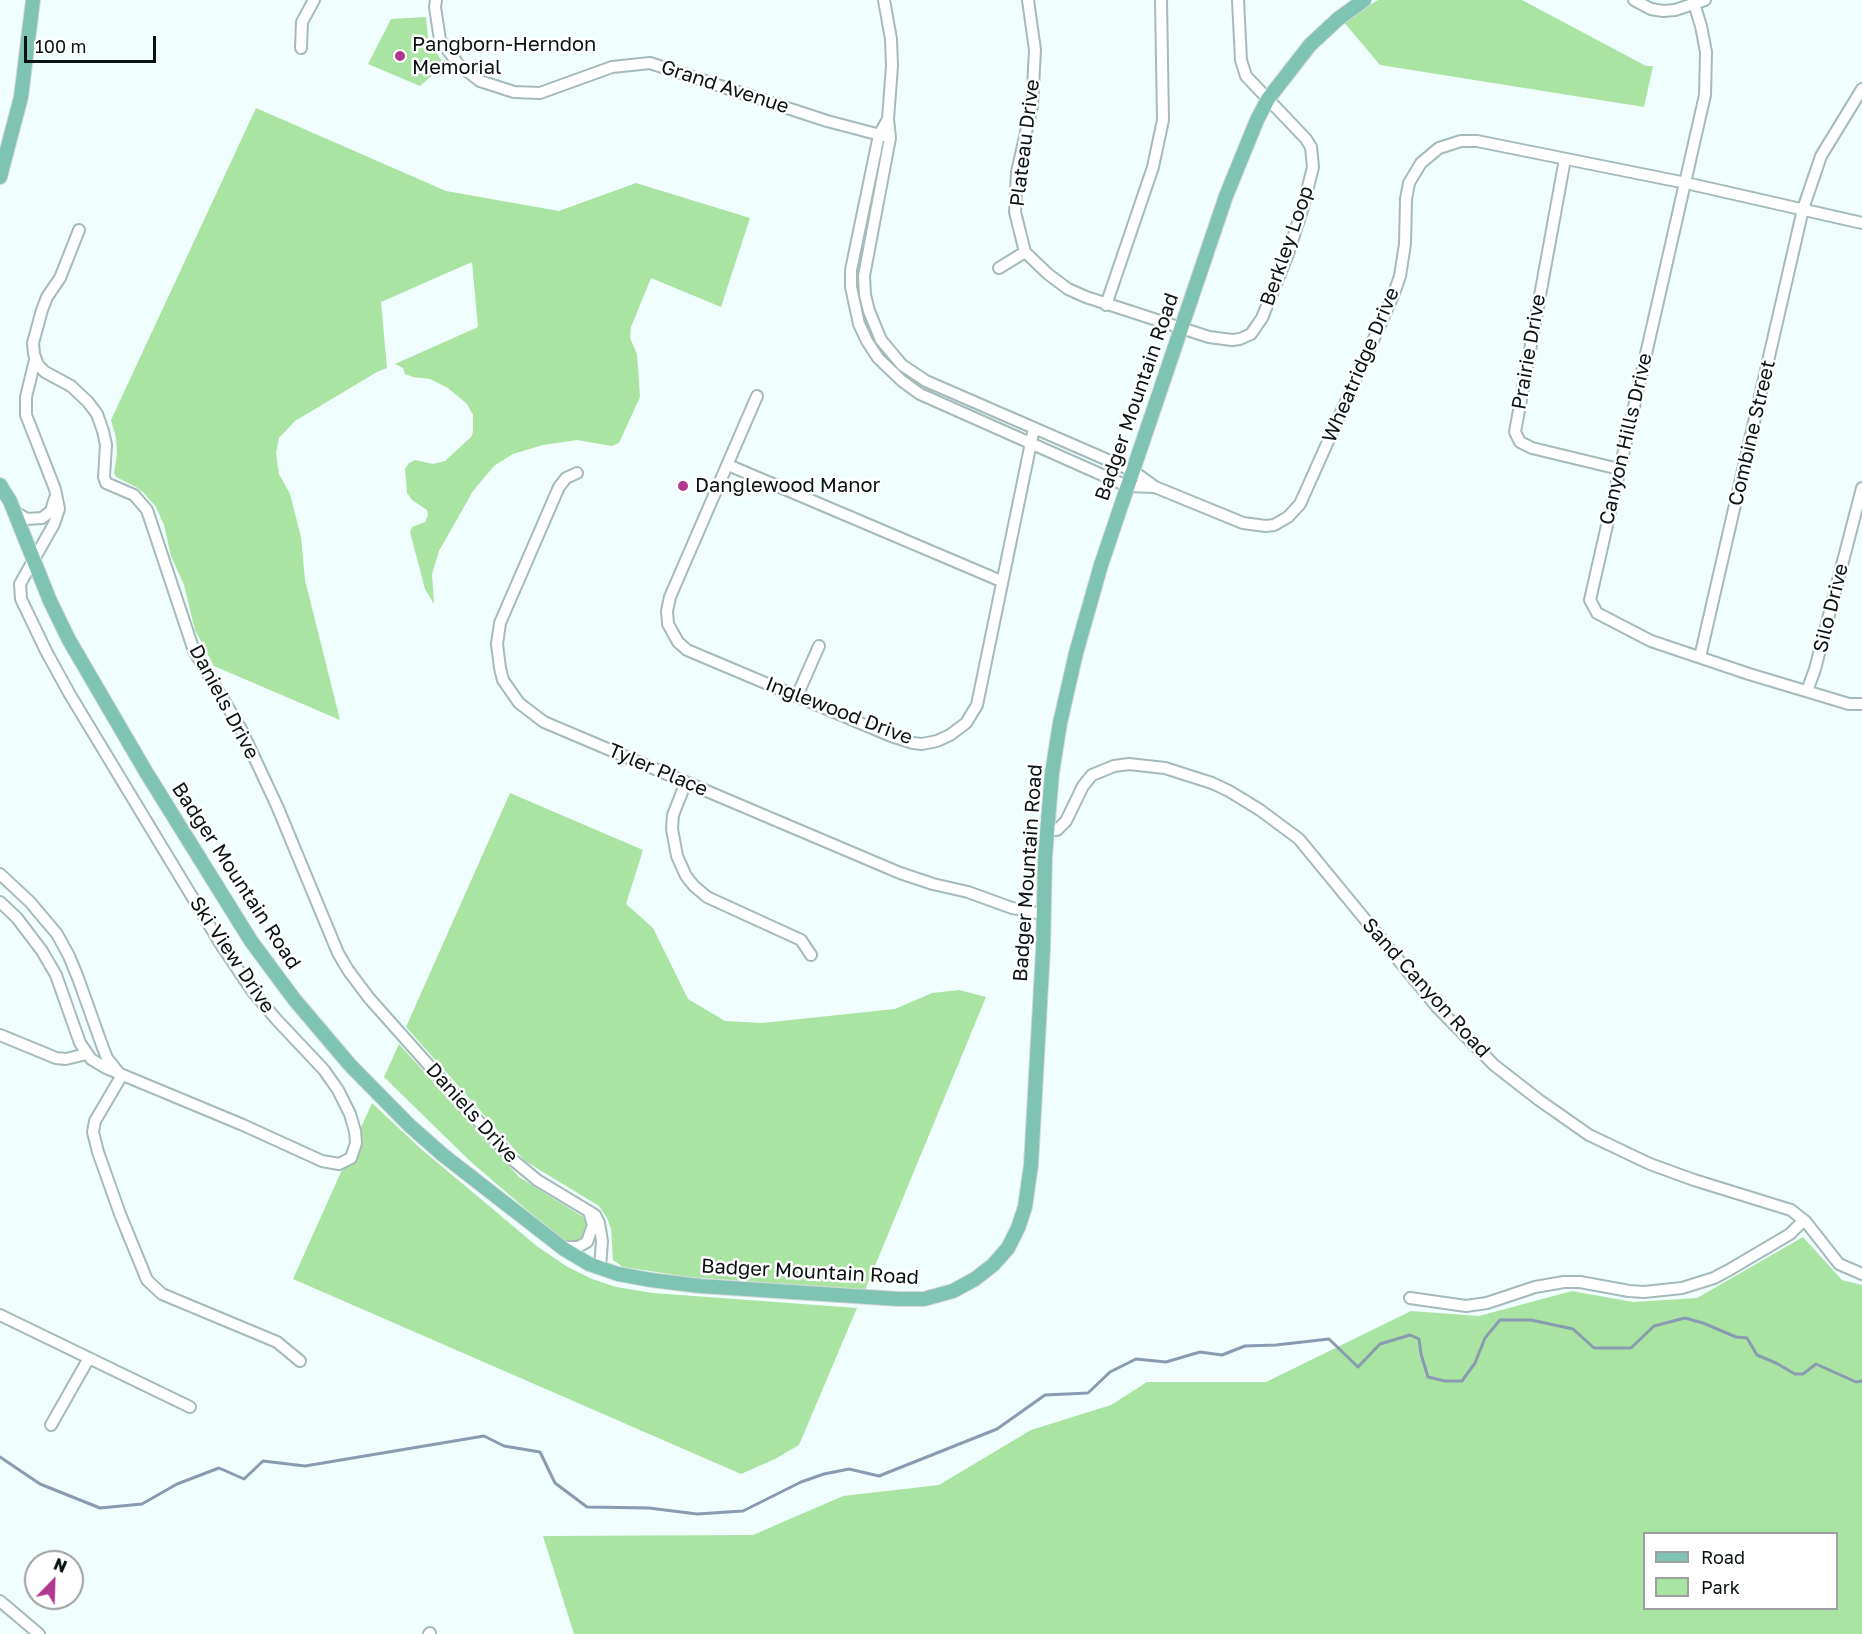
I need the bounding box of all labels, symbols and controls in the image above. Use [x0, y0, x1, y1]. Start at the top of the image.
scale bar [27, 24, 159, 62]
place label: Pangborn-Herndon Memorial [412, 33, 596, 80]
text: 100 m [35, 35, 86, 57]
marker: Pangborn-Herndon Memorial [393, 49, 407, 63]
street label: Grand Avenue [658, 55, 792, 119]
street label: Plateau Drive [1005, 78, 1045, 208]
street label: Berkley Loop [1255, 183, 1319, 309]
street label: Wheatridge Drive [1317, 284, 1405, 446]
street label: Badger Mountain Road [1090, 290, 1184, 504]
street label: Prairie Drive [1507, 292, 1551, 412]
street label: Canyon Hills Drive [1595, 351, 1657, 527]
street label: Combine Street [1724, 358, 1780, 508]
place label: Danglewood Manor [695, 474, 880, 498]
marker: Danglewood Manor [676, 479, 690, 493]
street label: Silo Drive [1808, 561, 1854, 655]
street label: Daniels Drive [184, 641, 264, 763]
street label: Inglewood Drive [762, 672, 916, 750]
street label: Tyler Place [605, 738, 711, 802]
street label: Badger Mountain Road [1008, 763, 1048, 983]
street label: Badger Mountain Road [167, 778, 305, 974]
street label: Ski View Drive [184, 892, 280, 1018]
street label: Sand Canyon Road [1357, 913, 1495, 1063]
street label: Daniels Drive [421, 1058, 523, 1168]
street label: Badger Mountain Road [700, 1254, 920, 1290]
legend [1643, 1532, 1838, 1610]
text: Road [1701, 1546, 1745, 1568]
north arrow [24, 1550, 84, 1610]
text: N [51, 1554, 70, 1577]
text: Park [1701, 1576, 1740, 1598]

